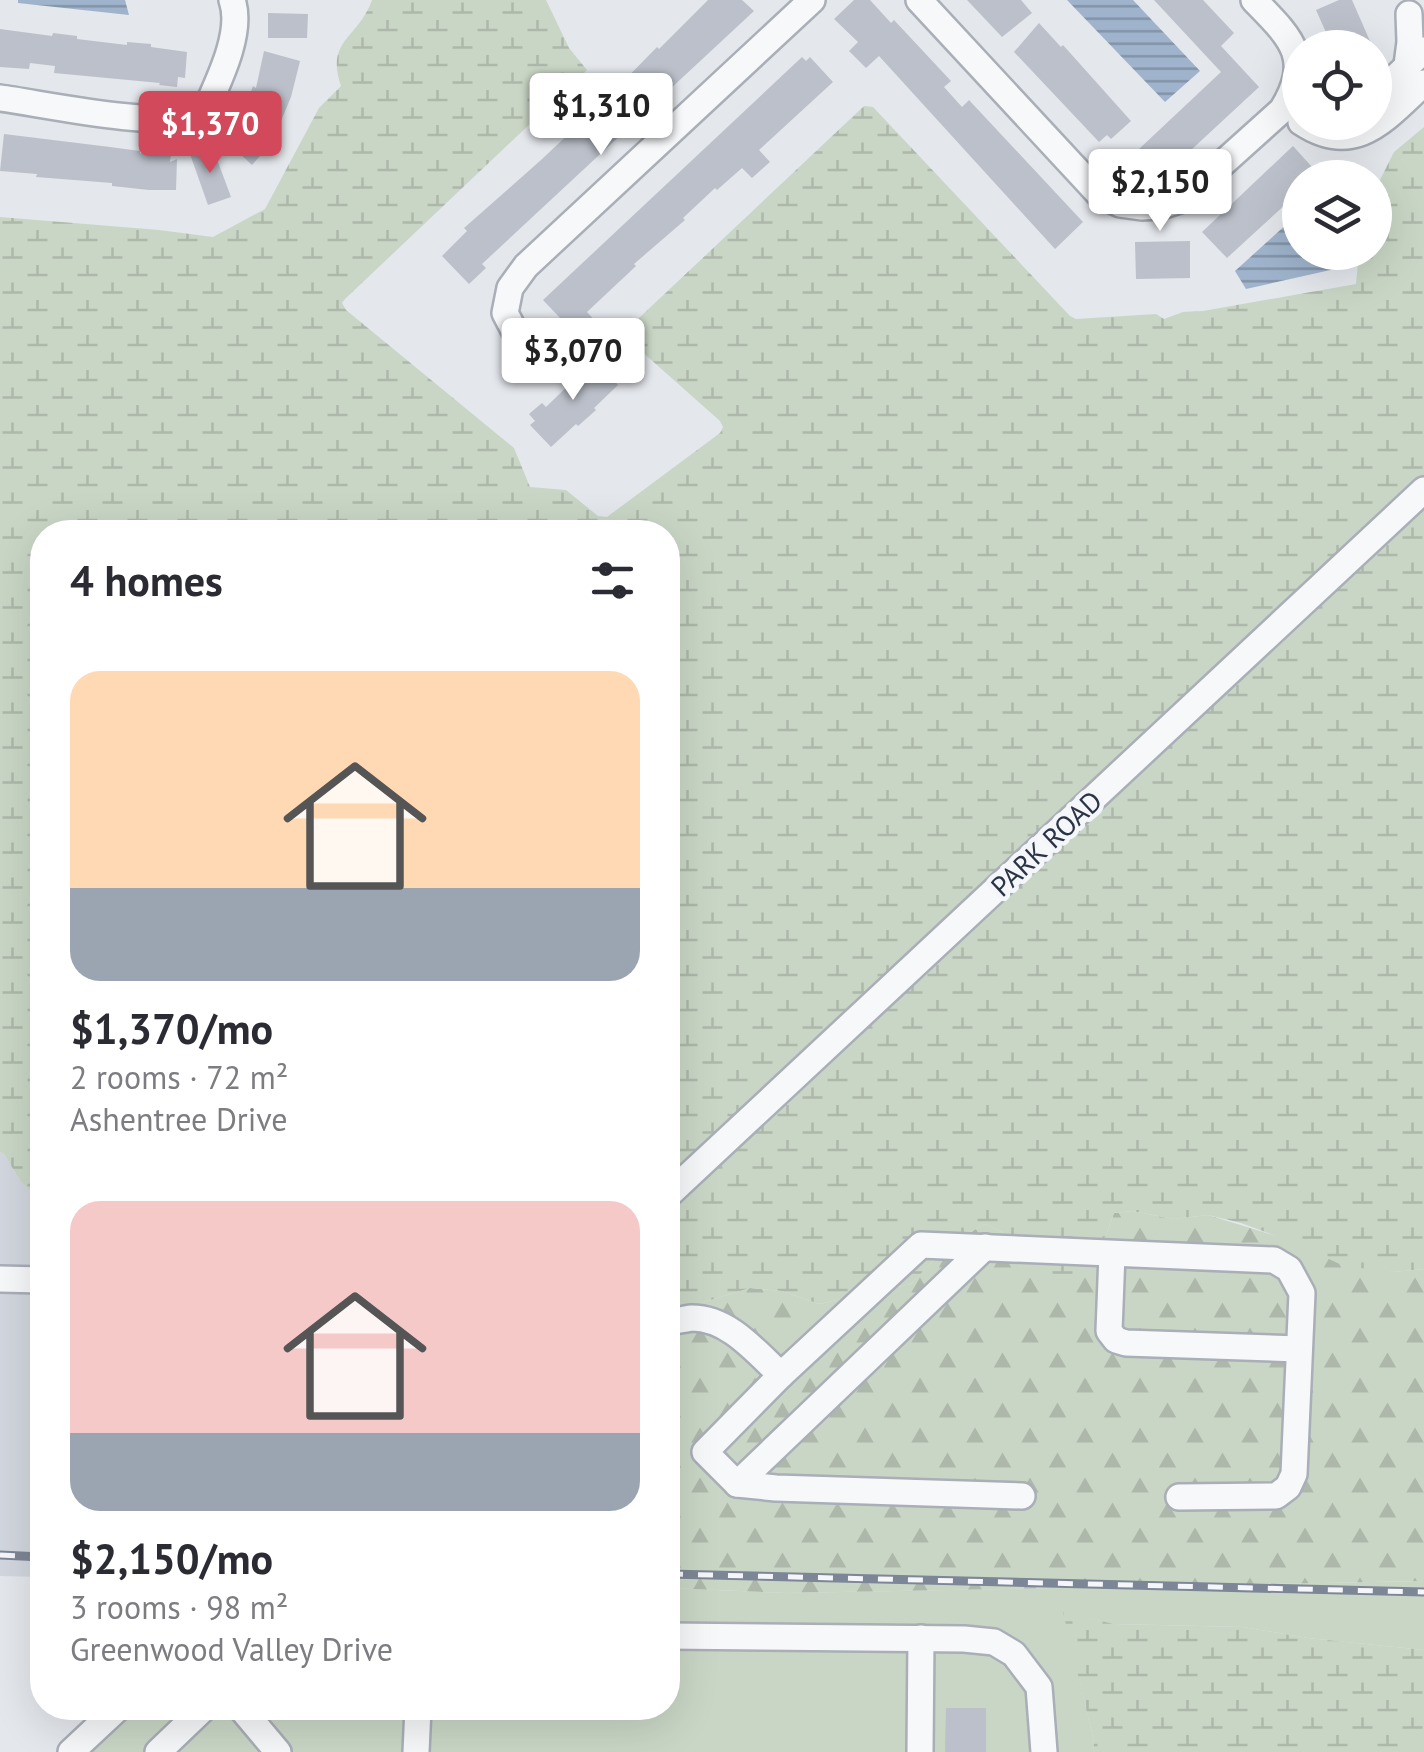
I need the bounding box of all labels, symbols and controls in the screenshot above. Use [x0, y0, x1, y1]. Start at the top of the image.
map controls [1282, 30, 1392, 270]
button: locate [1282, 30, 1392, 140]
pin: $1,310 [520, 73, 682, 158]
text: $1,310 [552, 84, 650, 126]
pin: $1,370 [129, 91, 291, 176]
text: $1,370 [161, 102, 259, 144]
pin: $2,150 [1079, 149, 1241, 234]
text: $2,150 [1111, 160, 1209, 202]
button: layers [1282, 160, 1392, 270]
pin: $3,070 [492, 318, 654, 403]
text: $3,070 [524, 329, 622, 371]
text: 4 homes [70, 553, 223, 608]
icon: filters [585, 553, 640, 608]
icon: home [265, 736, 445, 916]
street label: PARK ROAD [982, 782, 1110, 904]
text: $1,370/mo [70, 1001, 273, 1056]
text: 2 rooms · 72 m² [70, 1056, 288, 1098]
text: Ashentree Drive [70, 1098, 288, 1140]
icon: home [265, 1266, 445, 1446]
text: $2,150/mo [70, 1531, 273, 1586]
text: 3 rooms · 98 m² [70, 1586, 288, 1628]
text: Greenwood Valley Drive [70, 1628, 393, 1670]

